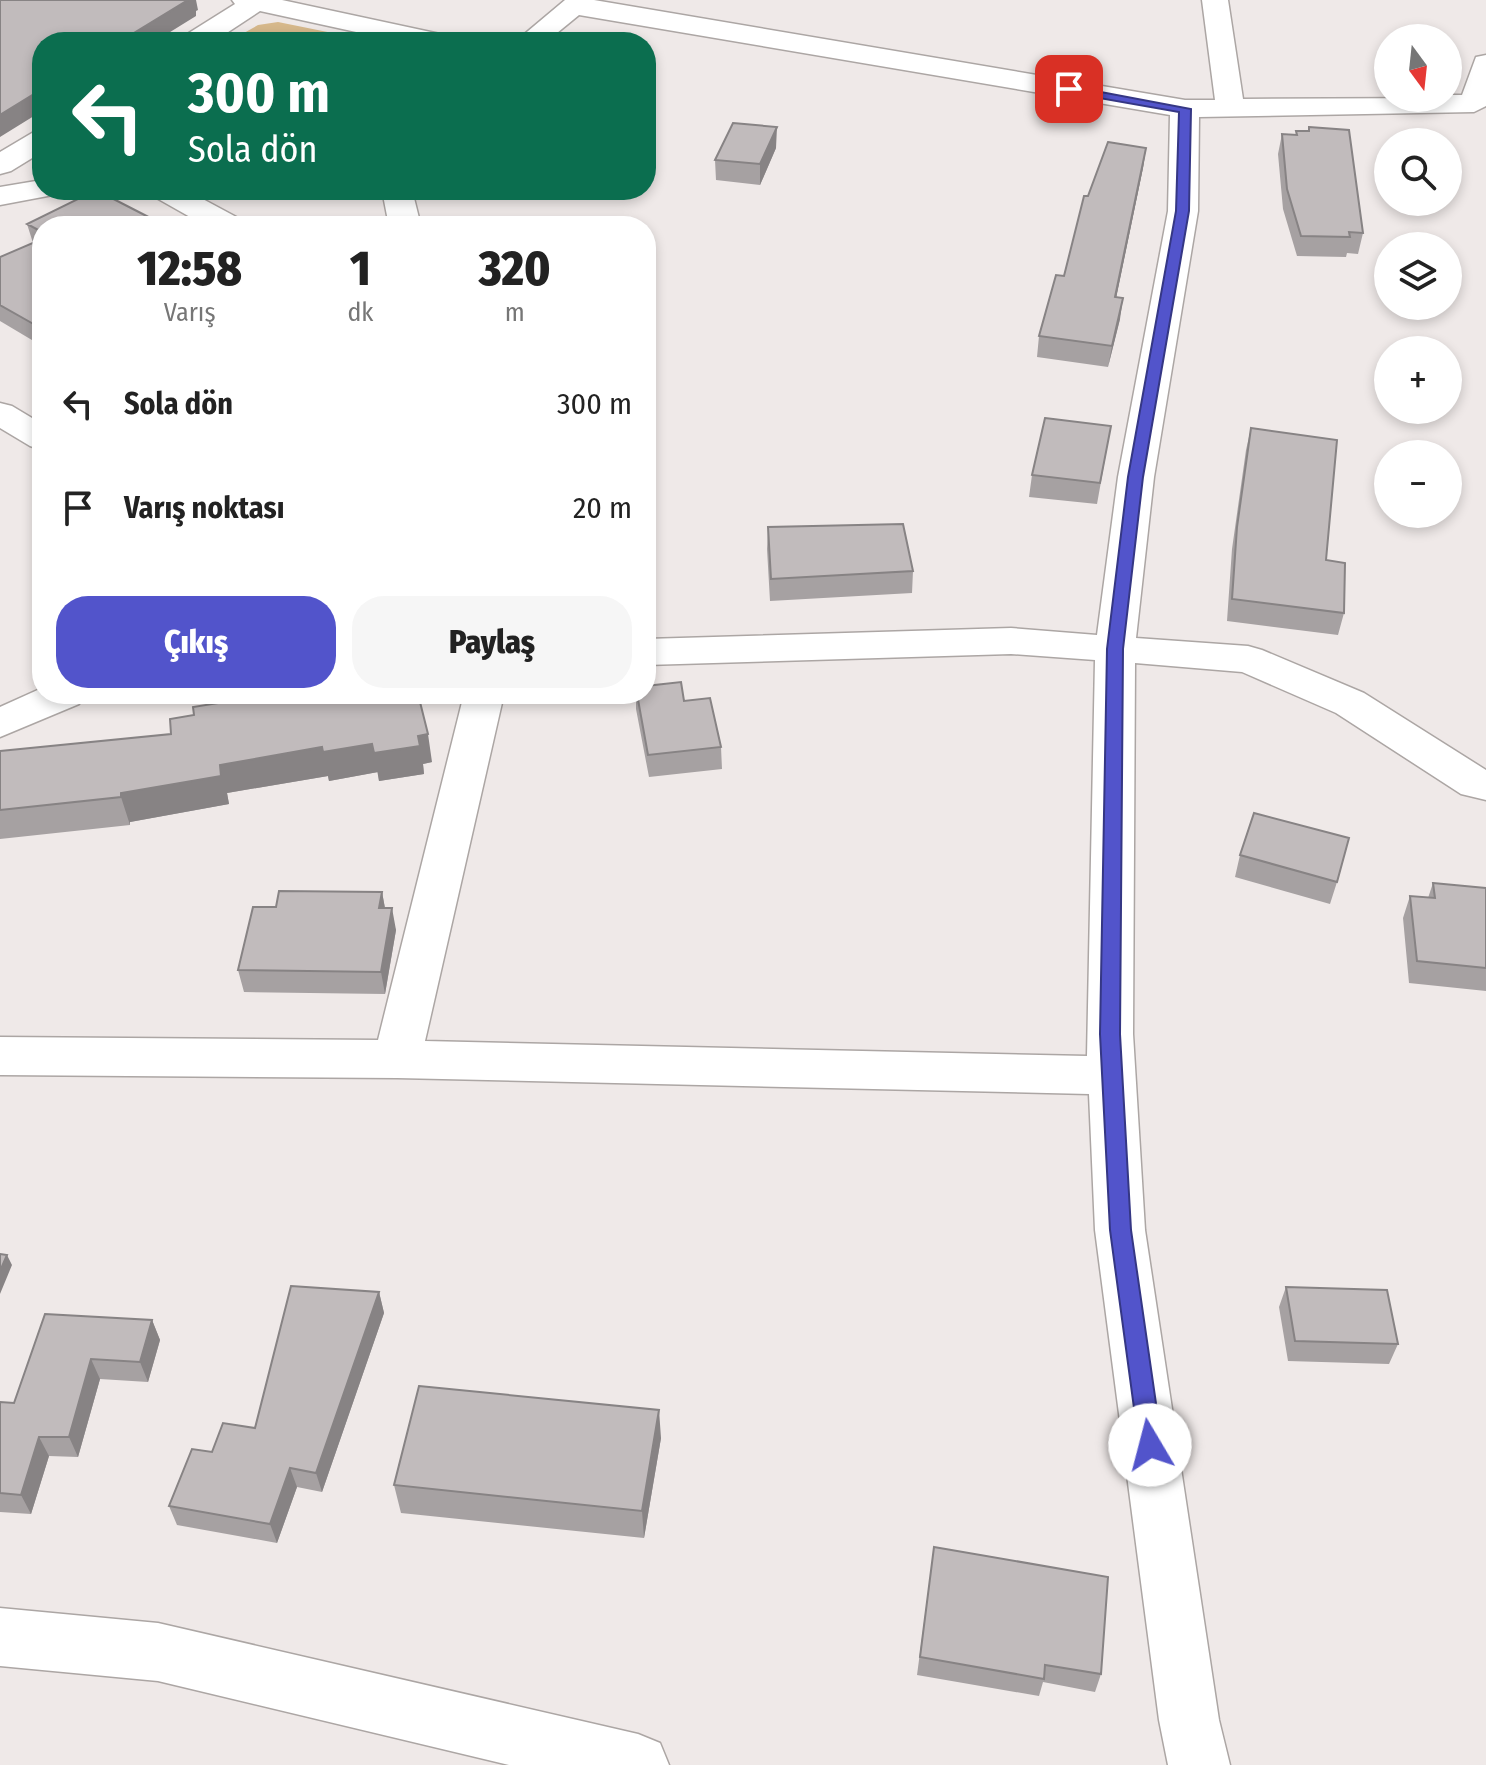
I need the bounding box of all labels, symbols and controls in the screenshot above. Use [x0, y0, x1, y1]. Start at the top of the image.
north arrow [1374, 24, 1462, 112]
map controls [1374, 24, 1462, 528]
pin [1035, 55, 1103, 123]
text: 300 m [188, 60, 330, 127]
icon: left [56, 64, 160, 168]
icon: arrive [1047, 67, 1091, 111]
text: Sola dön [188, 128, 317, 172]
button: search [1374, 128, 1462, 216]
button: layers [1374, 232, 1462, 320]
text: 12:58 [137, 240, 242, 298]
text: 1 [350, 240, 371, 298]
text: 320 [479, 240, 551, 298]
text: Varış [164, 297, 216, 328]
text: dk [347, 297, 373, 328]
text: m [505, 297, 525, 328]
button: + [1374, 336, 1462, 424]
icon: left [56, 382, 100, 426]
text: Sola dön [124, 386, 233, 422]
text: 300 m [557, 386, 632, 422]
button: − [1374, 440, 1462, 528]
icon: arrive [56, 486, 100, 530]
text: Varış noktası [124, 490, 285, 526]
text: 20 m [573, 490, 632, 526]
button: Çıkış [56, 596, 336, 688]
button: Paylaş [352, 596, 632, 688]
position arrow [1108, 1403, 1192, 1487]

